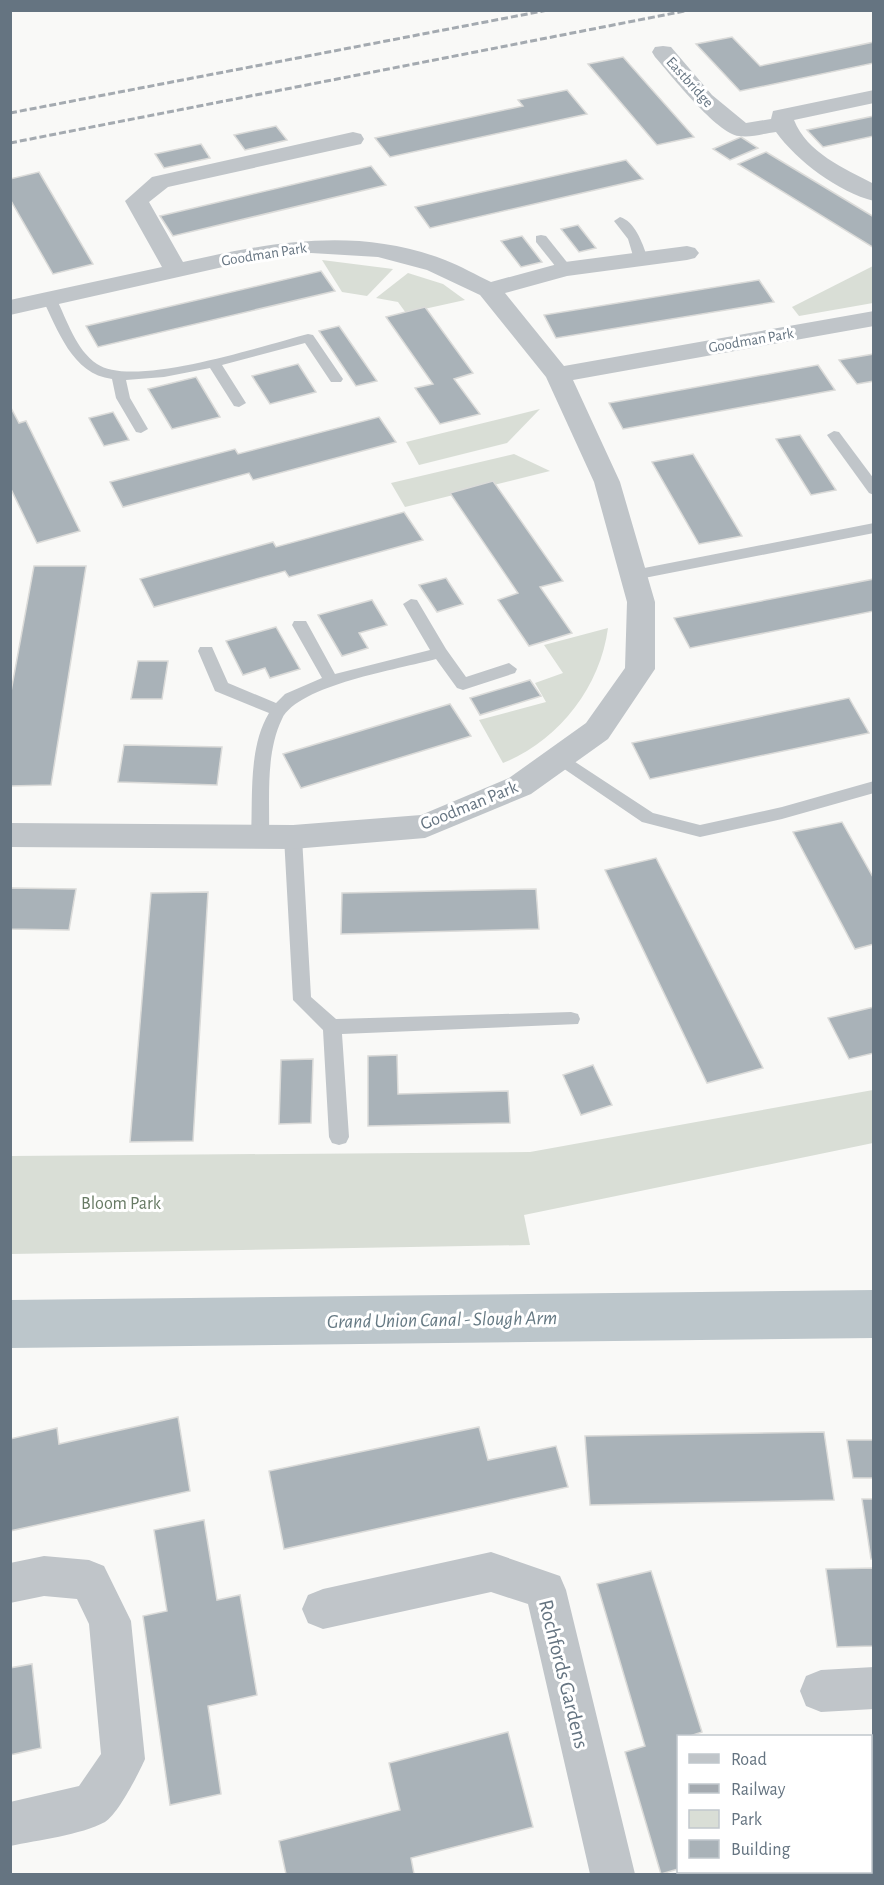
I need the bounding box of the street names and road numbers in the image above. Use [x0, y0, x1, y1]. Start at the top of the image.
street label: Eastbridge [663, 54, 716, 111]
street label: Goodman Park [220, 240, 308, 269]
street label: Goodman Park [707, 326, 795, 355]
street label: Goodman Park [418, 778, 521, 834]
street label: Rochfords Gardens [535, 1597, 592, 1751]

